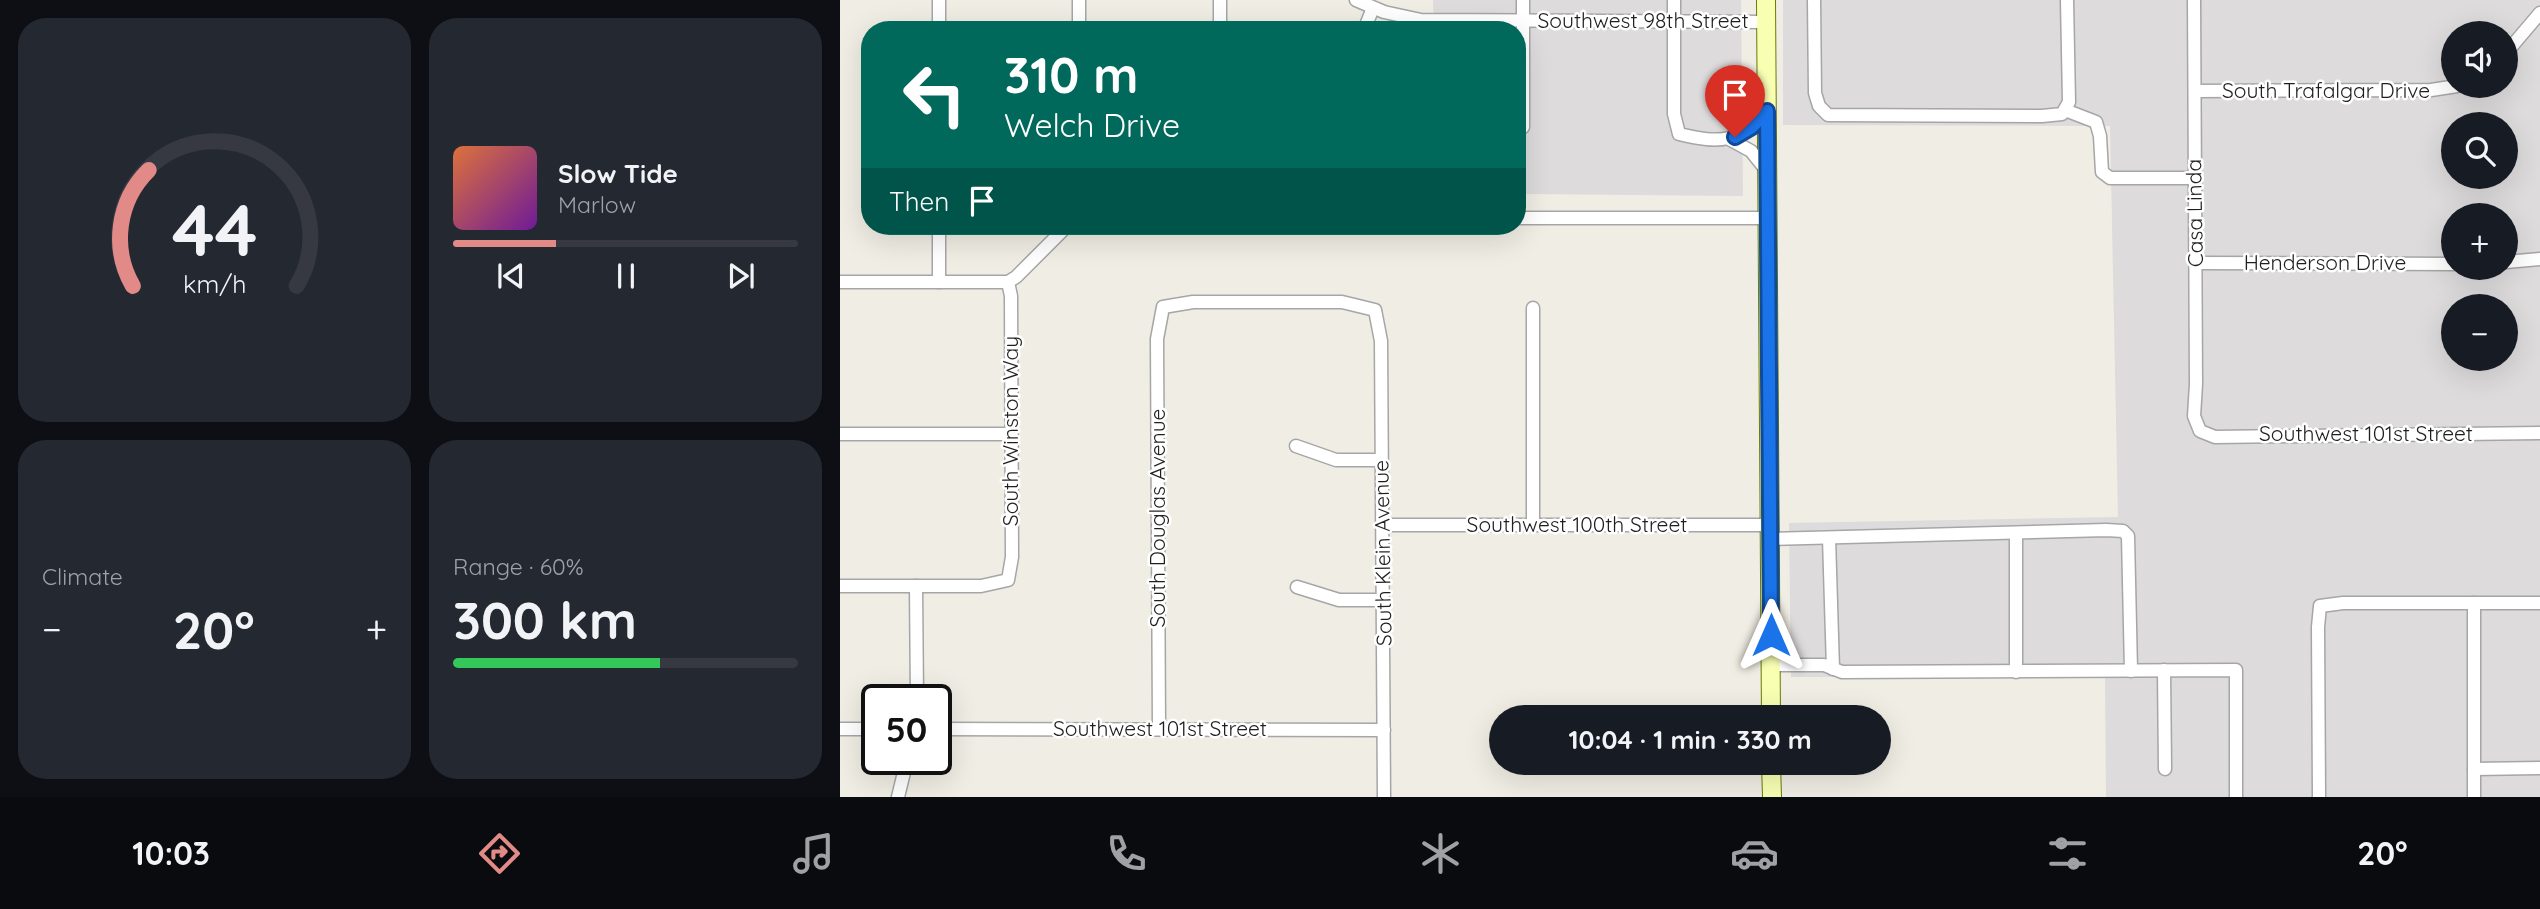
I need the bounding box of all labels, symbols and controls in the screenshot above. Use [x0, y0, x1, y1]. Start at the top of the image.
street label: Southwest 98th Street [1537, 7, 1749, 33]
map controls [2441, 21, 2518, 371]
button: sound [2441, 21, 2518, 98]
text: 310 m [1004, 44, 1138, 105]
icon: left [889, 49, 980, 140]
pin [1705, 65, 1765, 137]
icon: arrive [1716, 76, 1754, 114]
street label: South Trafalgar Drive [2222, 77, 2430, 103]
text: Welch Drive [1004, 105, 1180, 145]
button: search [2441, 112, 2518, 189]
text: Slow Tide [558, 157, 678, 190]
street label: Casa Linda [2180, 159, 2208, 267]
icon: arrive [963, 182, 1001, 220]
text: 44 [172, 184, 257, 275]
text: Then [889, 185, 949, 218]
text: Marlow [558, 190, 636, 219]
button: + [2441, 203, 2518, 280]
street label: Henderson Drive [2244, 249, 2406, 275]
icon: previous [492, 257, 530, 295]
icon: pause [607, 257, 645, 295]
icon: next [722, 257, 760, 295]
text: km/h [183, 268, 246, 299]
button: − [2441, 294, 2518, 371]
street label: South Winston Way [997, 336, 1023, 526]
street label: South Douglas Avenue [1144, 409, 1170, 627]
street label: Southwest 101st Street [2259, 420, 2473, 446]
street label: South Klein Avenue [1367, 460, 1397, 646]
street label: Southwest 100th Street [1467, 511, 1687, 537]
text: Range · 60% [453, 552, 584, 581]
text: Climate [42, 562, 123, 591]
text: 300 km [453, 587, 637, 652]
text: 20° [173, 597, 255, 662]
position arrow [1734, 598, 1808, 672]
text: − [42, 605, 62, 653]
text: + [366, 605, 387, 653]
speed limit sign: 50 [861, 684, 952, 775]
street label: Southwest 101st Street [1053, 715, 1267, 741]
text: 10:04 · 1 min · 330 m [1568, 723, 1812, 756]
icon: directions [475, 829, 524, 878]
icon: music [789, 829, 838, 878]
icon: phone [1102, 829, 1151, 878]
icon: climate [1416, 829, 1465, 878]
icon: car [1730, 829, 1779, 878]
icon: filters [2043, 829, 2092, 878]
text: 10:03 [132, 833, 210, 873]
text: 20° [2357, 833, 2408, 873]

